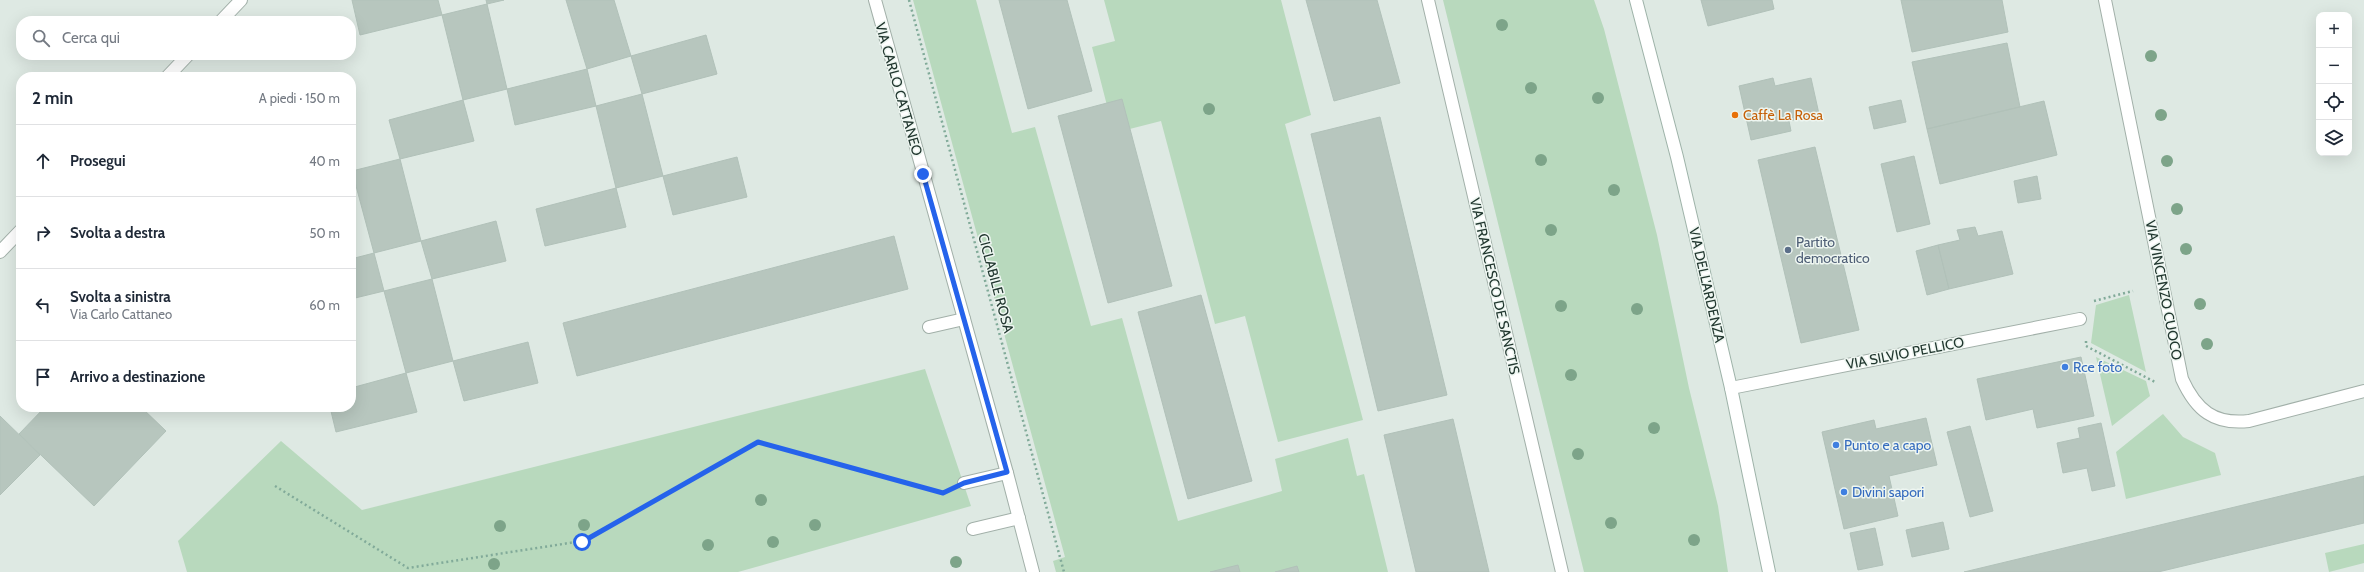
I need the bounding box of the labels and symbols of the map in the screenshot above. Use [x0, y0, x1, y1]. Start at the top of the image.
street label: VIA CARLO CATTANEO [871, 20, 927, 158]
place label: Caffè La Rosa [1743, 106, 1823, 124]
marker: Caffè La Rosa [1730, 110, 1740, 120]
route end [914, 165, 932, 183]
street label: VIA FRANCESCO DE SANCTIS [1466, 196, 1524, 376]
street label: VIA VINCENZO CUOCO [2142, 218, 2186, 362]
street label: VIA DELL'ARDENZA [1685, 226, 1729, 345]
street label: CICLABILE ROSA [974, 231, 1018, 335]
place label: Partito democratico [1796, 233, 1870, 267]
marker: Partito democratico [1783, 245, 1793, 255]
street label: VIA SILVIO PELLICO [1844, 333, 1966, 373]
place label: Rce foto [2073, 358, 2123, 376]
marker: Rce foto [2060, 362, 2070, 372]
place label: Punto e a capo [1844, 436, 1932, 454]
marker: Punto e a capo [1831, 440, 1841, 450]
place label: Divini sapori [1852, 483, 1924, 501]
marker: Divini sapori [1839, 487, 1849, 497]
route start [573, 533, 591, 551]

